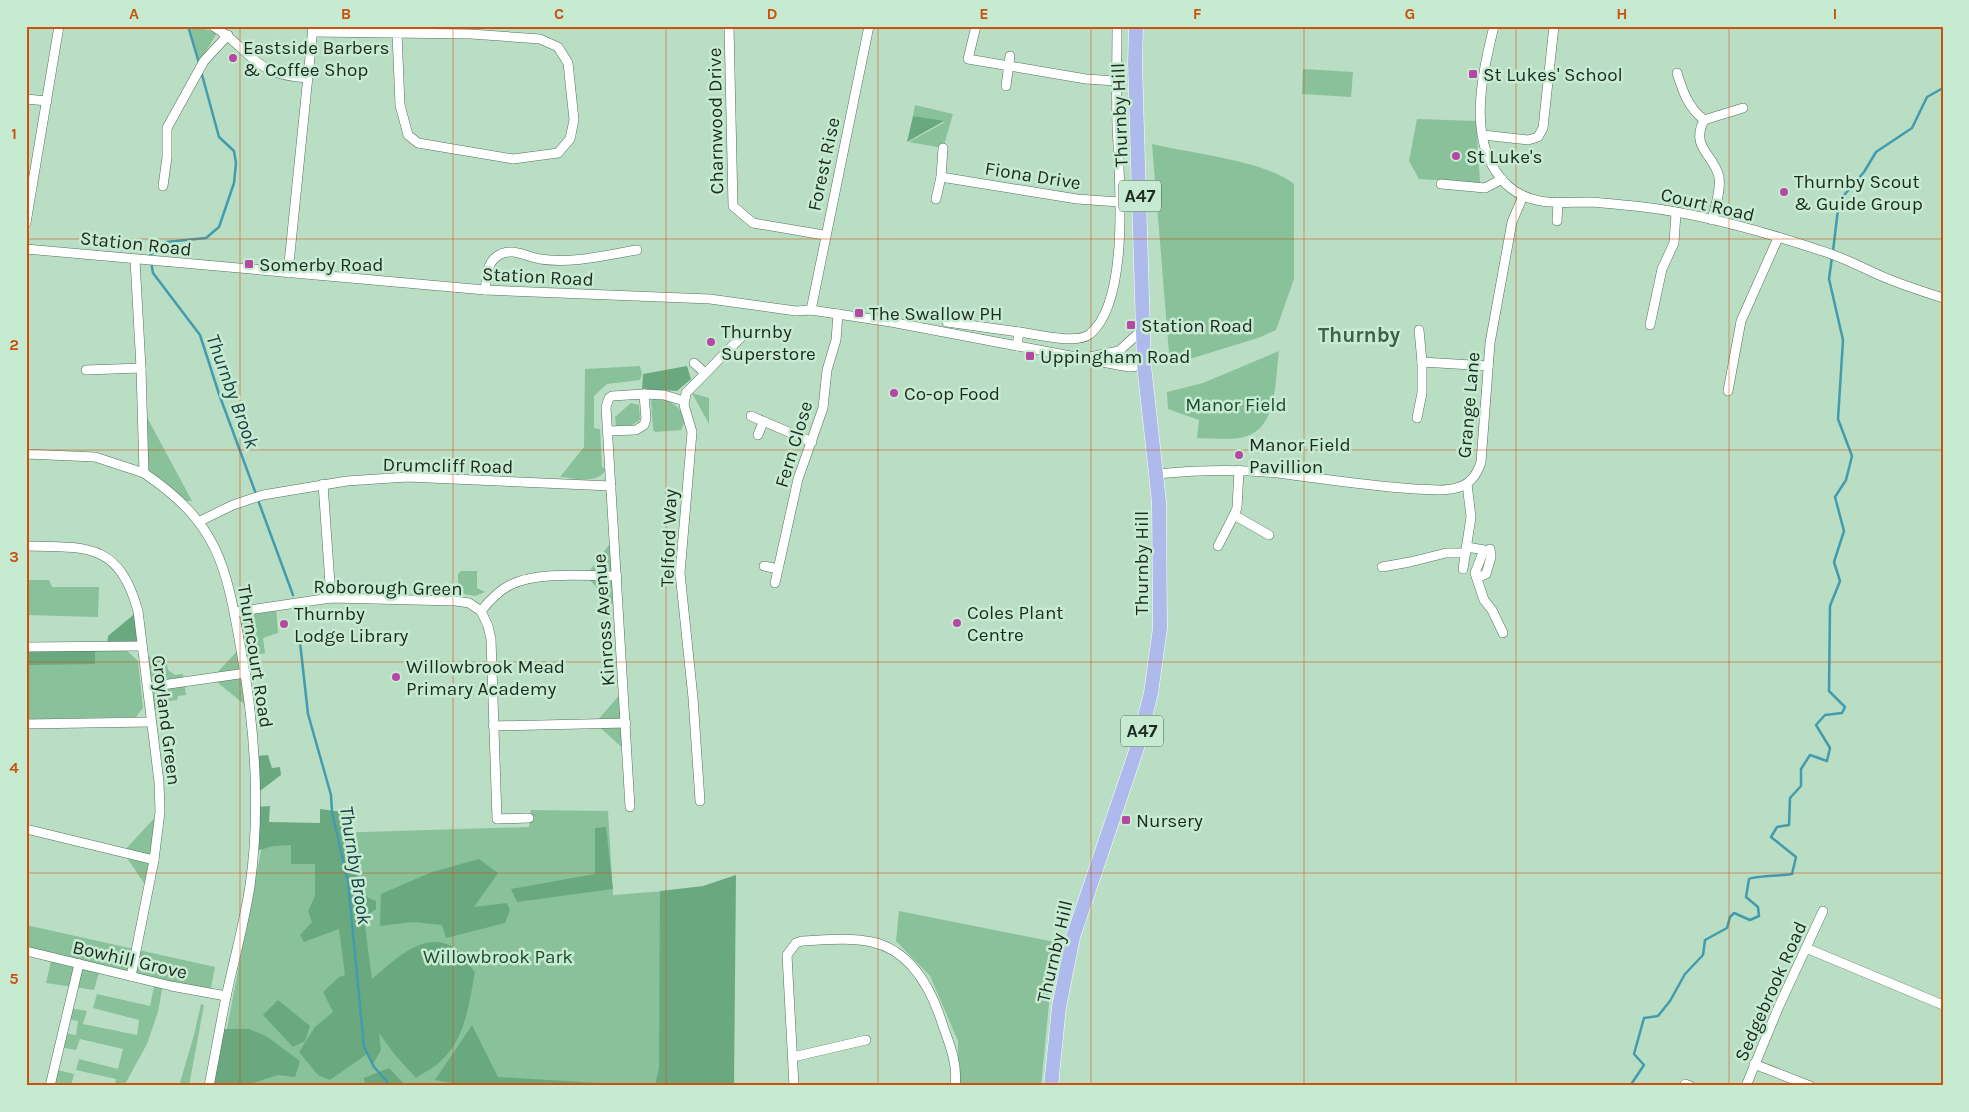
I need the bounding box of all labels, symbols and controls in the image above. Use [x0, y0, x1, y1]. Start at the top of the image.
text: A [129, 4, 139, 23]
text: B [341, 4, 351, 23]
text: C [554, 4, 564, 23]
text: D [767, 4, 778, 23]
text: E [979, 4, 989, 23]
text: F [1193, 4, 1202, 23]
text: G [1405, 4, 1415, 23]
text: H [1616, 4, 1628, 23]
text: I [1833, 4, 1837, 23]
place label: Eastside Barbers & Coffee Shop [243, 37, 389, 81]
street label: Charnwood Drive [704, 48, 728, 194]
marker: Eastside Barbers & Coffee Shop [227, 52, 239, 64]
street label: Thurnby Hill [1107, 62, 1133, 168]
place label: St Lukes' School [1483, 64, 1623, 86]
marker: St Lukes' School [1467, 68, 1479, 80]
street label: Forest Rise [803, 115, 845, 213]
text: 1 [11, 124, 17, 143]
place label: St Luke's [1466, 146, 1543, 168]
marker: St Luke's [1450, 150, 1462, 162]
street label: Fiona Drive [983, 158, 1082, 194]
place label: Thurnby Scout & Guide Group [1794, 171, 1923, 215]
road number: A47 [1119, 180, 1161, 212]
street label: Court Road [1659, 183, 1757, 226]
marker: Thurnby Scout & Guide Group [1778, 186, 1790, 198]
street label: Station Road [79, 227, 193, 261]
place label: Somerby Road [259, 254, 384, 276]
marker: Somerby Road [243, 258, 255, 270]
street label: Station Road [481, 263, 594, 291]
place label: The Swallow PH [869, 303, 1002, 325]
marker: The Swallow PH [853, 307, 865, 319]
place label: Station Road [1141, 315, 1253, 337]
marker: Station Road [1125, 319, 1137, 331]
place label: Thurnby Superstore [721, 321, 816, 365]
district label: Thurnby [1318, 323, 1401, 347]
water label: Thurnby Brook [201, 331, 264, 452]
text: 2 [9, 335, 19, 354]
marker: Thurnby Superstore [705, 336, 717, 348]
place label: Uppingham Road [1040, 346, 1190, 368]
marker: Uppingham Road [1024, 350, 1036, 362]
street label: Grange Lane [1453, 351, 1485, 459]
place label: Co-op Food [904, 383, 1000, 405]
marker: Co-op Food [888, 387, 900, 399]
park label: Manor Field [1185, 394, 1287, 416]
street label: Fern Close [770, 398, 818, 490]
place label: Manor Field Pavillion [1249, 434, 1351, 478]
marker: Manor Field Pavillion [1233, 449, 1245, 461]
street label: Drumcliff Road [382, 454, 514, 478]
street label: Telford Way [656, 488, 682, 588]
street label: Thurnby Hill [1131, 511, 1153, 615]
text: 3 [9, 547, 19, 566]
street label: Kinross Avenue [588, 553, 620, 687]
street label: Roborough Green [313, 576, 463, 600]
street label: Thurncourt Road [233, 583, 277, 729]
place label: Coles Plant Centre [967, 602, 1064, 646]
place label: Thurnby Lodge Library [294, 603, 409, 647]
marker: Coles Plant Centre [951, 617, 963, 629]
marker: Thurnby Lodge Library [278, 618, 290, 630]
street label: Croyland Green [147, 654, 185, 786]
place label: Willowbrook Mead Primary Academy [406, 656, 565, 700]
marker: Willowbrook Mead Primary Academy [390, 671, 402, 683]
road number: A47 [1121, 716, 1163, 746]
text: 4 [9, 758, 19, 777]
water label: Thurnby Brook [335, 804, 376, 927]
place label: Nursery [1136, 810, 1203, 832]
marker: Nursery [1120, 814, 1132, 826]
street label: Thurnby Hill [1033, 898, 1077, 1005]
street label: Sedgebrook Road [1730, 918, 1812, 1065]
street label: Bowhill Grove [70, 936, 189, 984]
park label: Willowbrook Park [423, 946, 573, 968]
text: 5 [9, 969, 19, 988]

